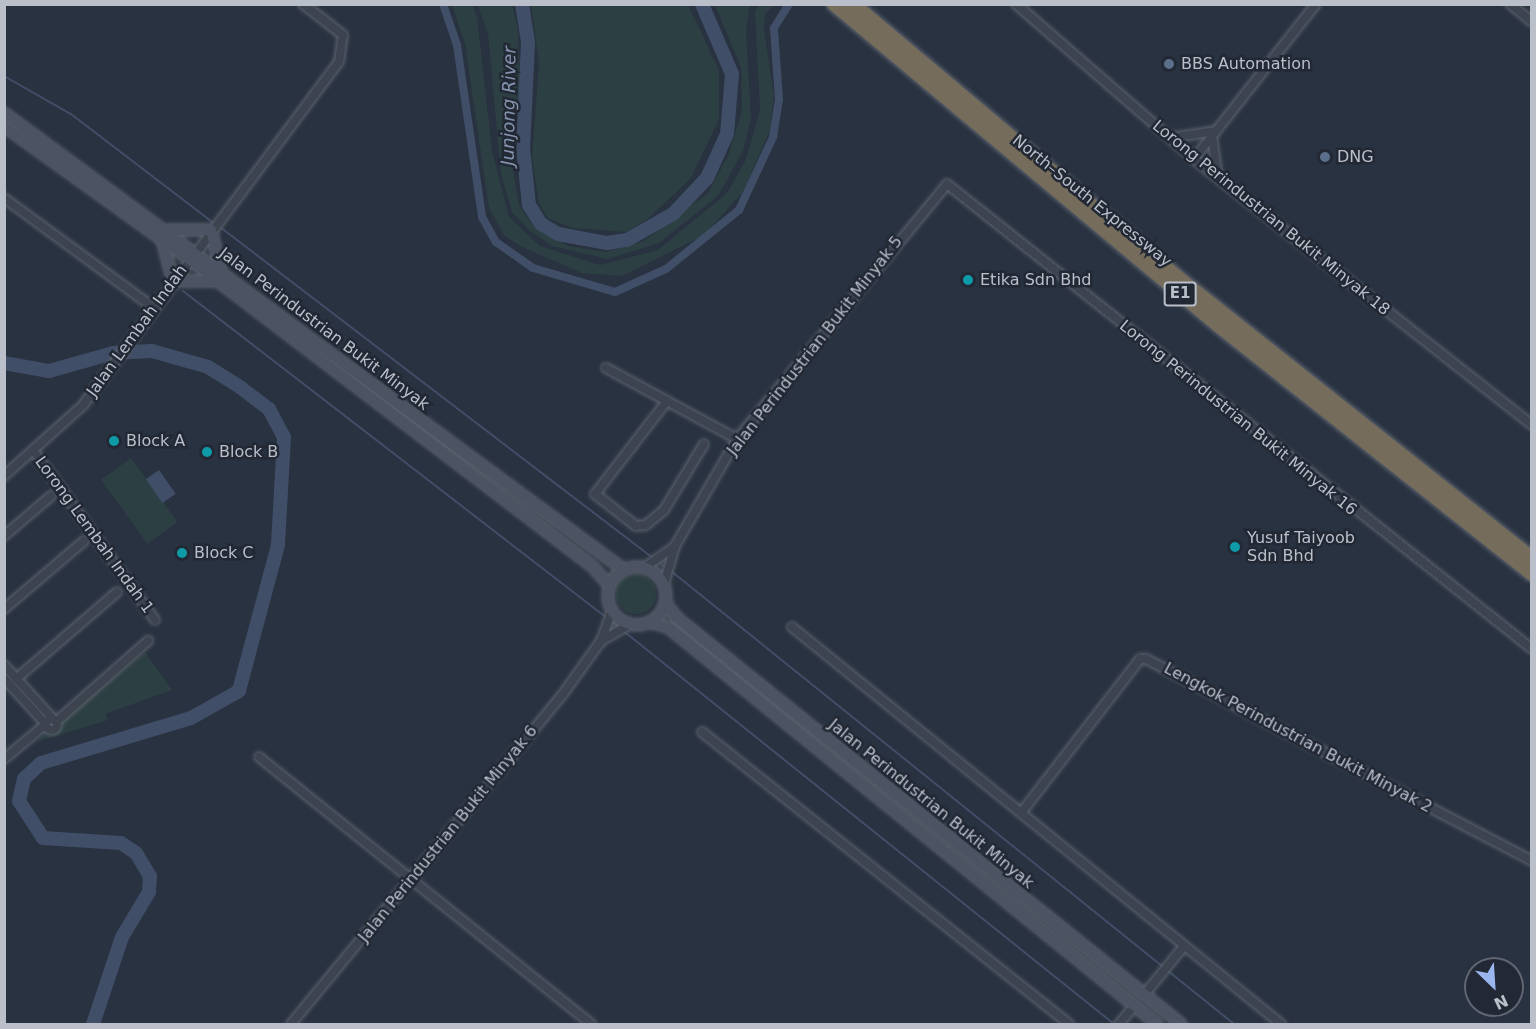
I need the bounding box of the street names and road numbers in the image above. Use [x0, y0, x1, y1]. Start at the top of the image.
street label: Lorong Perindustrian Bukit Minyak 18 [1149, 116, 1393, 320]
street label: North–South Expressway [1009, 131, 1175, 271]
street label: Jalan Perindustrian Bukit Minyak 5 [723, 232, 907, 460]
street label: Jalan Perindustrian Bukit Minyak [215, 244, 433, 414]
street label: Jalan Lembah Indah [83, 261, 191, 401]
road number: E1 [1164, 282, 1196, 306]
street label: Lorong Perindustrian Bukit Minyak 16 [1116, 316, 1360, 520]
street label: Lorong Lembah Indah 1 [31, 453, 157, 617]
street label: Lengkok Perindustrian Bukit Minyak 2 [1161, 659, 1435, 817]
street label: Jalan Perindustrian Bukit Minyak [825, 715, 1037, 893]
street label: Jalan Perindustrian Bukit Minyak 6 [355, 722, 541, 946]

